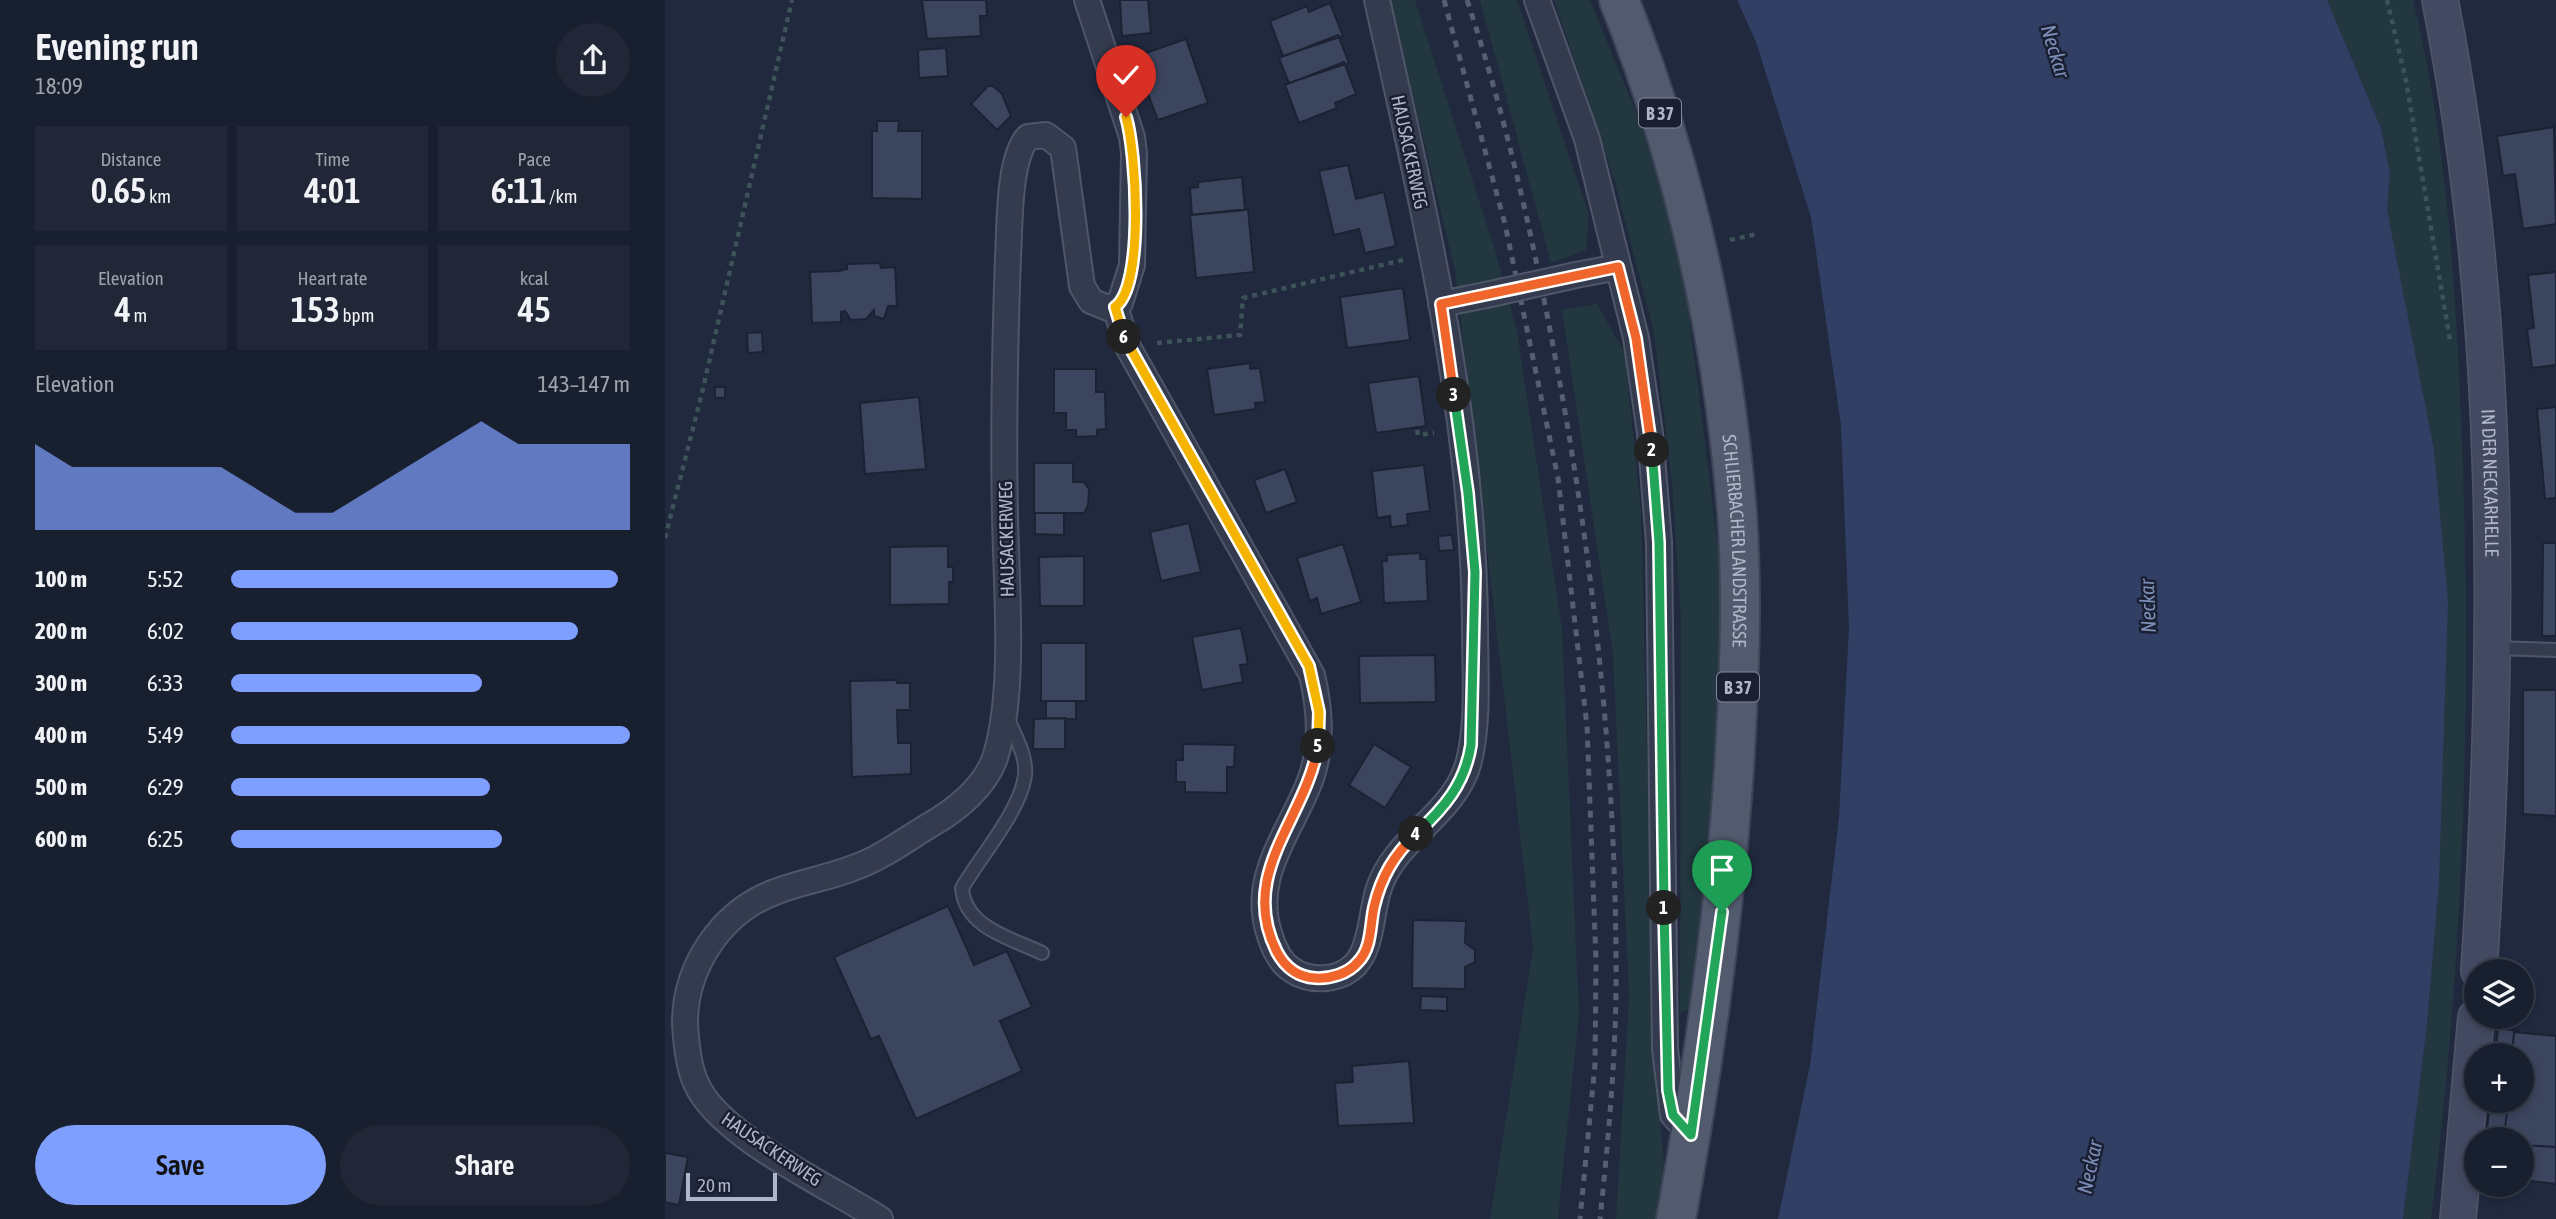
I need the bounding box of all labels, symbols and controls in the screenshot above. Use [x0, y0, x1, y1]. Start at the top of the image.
water label: Neckar [2037, 22, 2076, 81]
button: share [556, 23, 630, 97]
text: Evening run [35, 25, 199, 68]
pin [1096, 45, 1156, 117]
icon: check [1107, 56, 1145, 94]
text: 18:09 [35, 73, 83, 99]
street label: HAUSACKERWEG [1387, 93, 1433, 211]
road number: B 37 [1639, 98, 1681, 128]
text: Distance [100, 148, 161, 170]
text: Time [315, 148, 350, 170]
text: Pace [517, 148, 551, 170]
text: 0.65 [91, 170, 146, 210]
text: 4:01 [304, 170, 361, 210]
text: 6:11 [491, 170, 546, 210]
text: km [146, 185, 171, 207]
text: /km [546, 185, 578, 207]
text: Elevation [98, 267, 164, 289]
text: Heart rate [298, 267, 367, 289]
text: kcal [520, 267, 549, 289]
text: 4 [114, 289, 131, 329]
text: 153 [291, 289, 340, 329]
text: 45 [518, 289, 551, 329]
text: m [131, 304, 147, 326]
text: bpm [340, 304, 374, 326]
pin: 6 [1107, 320, 1141, 354]
text: 6 [1119, 325, 1128, 347]
text: Elevation [35, 371, 115, 397]
text: 143–147 m [537, 371, 630, 397]
pin: 3 [1437, 378, 1471, 412]
text: 3 [1449, 383, 1458, 405]
street label: IN DER NECKARHELLE [2477, 408, 2503, 557]
pin: 2 [1635, 433, 1669, 468]
street label: SCHLIERBACHER LANDSTRASSE [1718, 433, 1751, 647]
text: 2 [1647, 438, 1656, 460]
street label: HAUSACKERWEG [994, 481, 1018, 597]
text: 100 m [35, 566, 87, 592]
text: 5:52 [147, 566, 184, 592]
water label: Neckar [2134, 578, 2160, 633]
text: 200 m [35, 618, 87, 644]
text: 6:02 [147, 618, 184, 644]
text: 300 m [35, 670, 87, 696]
text: 6:33 [147, 670, 184, 696]
road number: B 37 [1717, 672, 1759, 702]
text: 400 m [35, 722, 87, 748]
text: 5:49 [147, 722, 184, 748]
pin: 5 [1301, 728, 1335, 764]
text: 5 [1313, 734, 1322, 756]
text: 500 m [35, 774, 87, 800]
text: 6:29 [147, 774, 184, 800]
pin: 4 [1399, 816, 1433, 852]
text: 4 [1411, 822, 1420, 844]
text: 600 m [35, 826, 87, 852]
text: 6:25 [147, 826, 184, 852]
pin [1692, 840, 1752, 912]
icon: arrive [1703, 851, 1741, 889]
pin: 1 [1647, 890, 1681, 926]
text: 1 [1659, 896, 1668, 918]
map controls [2464, 959, 2534, 1197]
button: layers [2464, 959, 2534, 1029]
button: + [2464, 1043, 2534, 1113]
street label: HAUSACKERWEG [718, 1107, 826, 1191]
button: Save [35, 1125, 326, 1205]
button: Share [340, 1125, 630, 1205]
button: − [2464, 1127, 2534, 1197]
water label: Neckar [2072, 1137, 2107, 1196]
scale bar [686, 1170, 777, 1202]
text: 20 m [697, 1174, 731, 1196]

